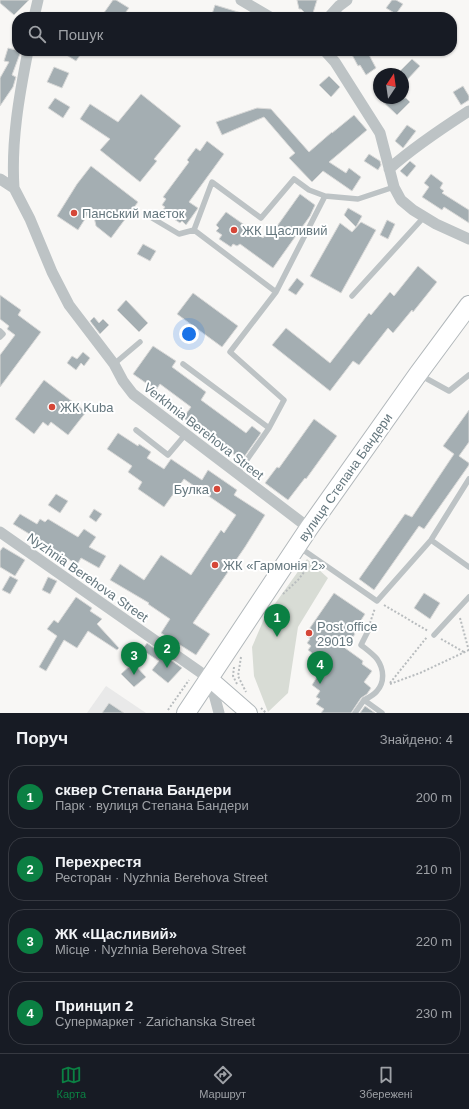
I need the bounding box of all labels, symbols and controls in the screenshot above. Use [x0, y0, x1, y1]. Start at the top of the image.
search box [12, 12, 457, 56]
icon: search [26, 23, 48, 45]
text: Пошук [58, 26, 103, 43]
north arrow [373, 68, 409, 104]
place label: Панський маєток [82, 206, 185, 221]
marker: Панський маєток [69, 208, 79, 218]
place label: ЖК Щасливий [242, 223, 328, 238]
marker: ЖК Щасливий [229, 225, 239, 235]
your location [179, 324, 199, 344]
street label: Verkhnia Berehova Street [141, 380, 267, 483]
place label: ЖК Kuba [60, 400, 114, 415]
marker: ЖК Kuba [47, 402, 57, 412]
street label: вулиця Степана Бандери [295, 410, 395, 544]
place label: Булка [174, 482, 210, 497]
marker: Булка [212, 484, 222, 494]
street label: Nyzhnia Berehova Street [24, 530, 152, 625]
place label: ЖК «Гармонія 2» [223, 558, 326, 573]
marker: ЖК «Гармонія 2» [210, 560, 220, 570]
pin: 1 [264, 604, 290, 637]
place label: Post office 29019 [317, 619, 377, 649]
marker: Post office 29019 [304, 628, 314, 638]
pin: 2 [154, 635, 180, 668]
pin: 3 [121, 642, 147, 675]
pin: 4 [307, 651, 333, 684]
text: Поруч [16, 729, 68, 748]
text: Знайдено: 4 [380, 732, 453, 747]
text: сквер Степана Бандери [55, 781, 231, 798]
text: 1 [26, 790, 34, 805]
text: 200 m [416, 790, 452, 805]
text: Парк · вулиця Степана Бандери [55, 798, 249, 813]
text: Перехрестя [55, 853, 142, 870]
text: 2 [26, 862, 34, 877]
text: 210 m [416, 862, 452, 877]
text: Ресторан · Nyzhnia Berehova Street [55, 870, 268, 885]
text: ЖК «Щасливий» [55, 925, 177, 942]
text: 3 [26, 934, 34, 949]
text: 220 m [416, 934, 452, 949]
text: Місце · Nyzhnia Berehova Street [55, 942, 246, 957]
text: Принцип 2 [55, 997, 133, 1014]
text: 4 [26, 1006, 34, 1021]
text: 230 m [416, 1006, 452, 1021]
text: Супермаркет · Zarichanska Street [55, 1014, 255, 1029]
tab: Карта [57, 1064, 86, 1100]
tab: Маршрут [199, 1064, 246, 1100]
tab: Збережені [359, 1064, 412, 1100]

